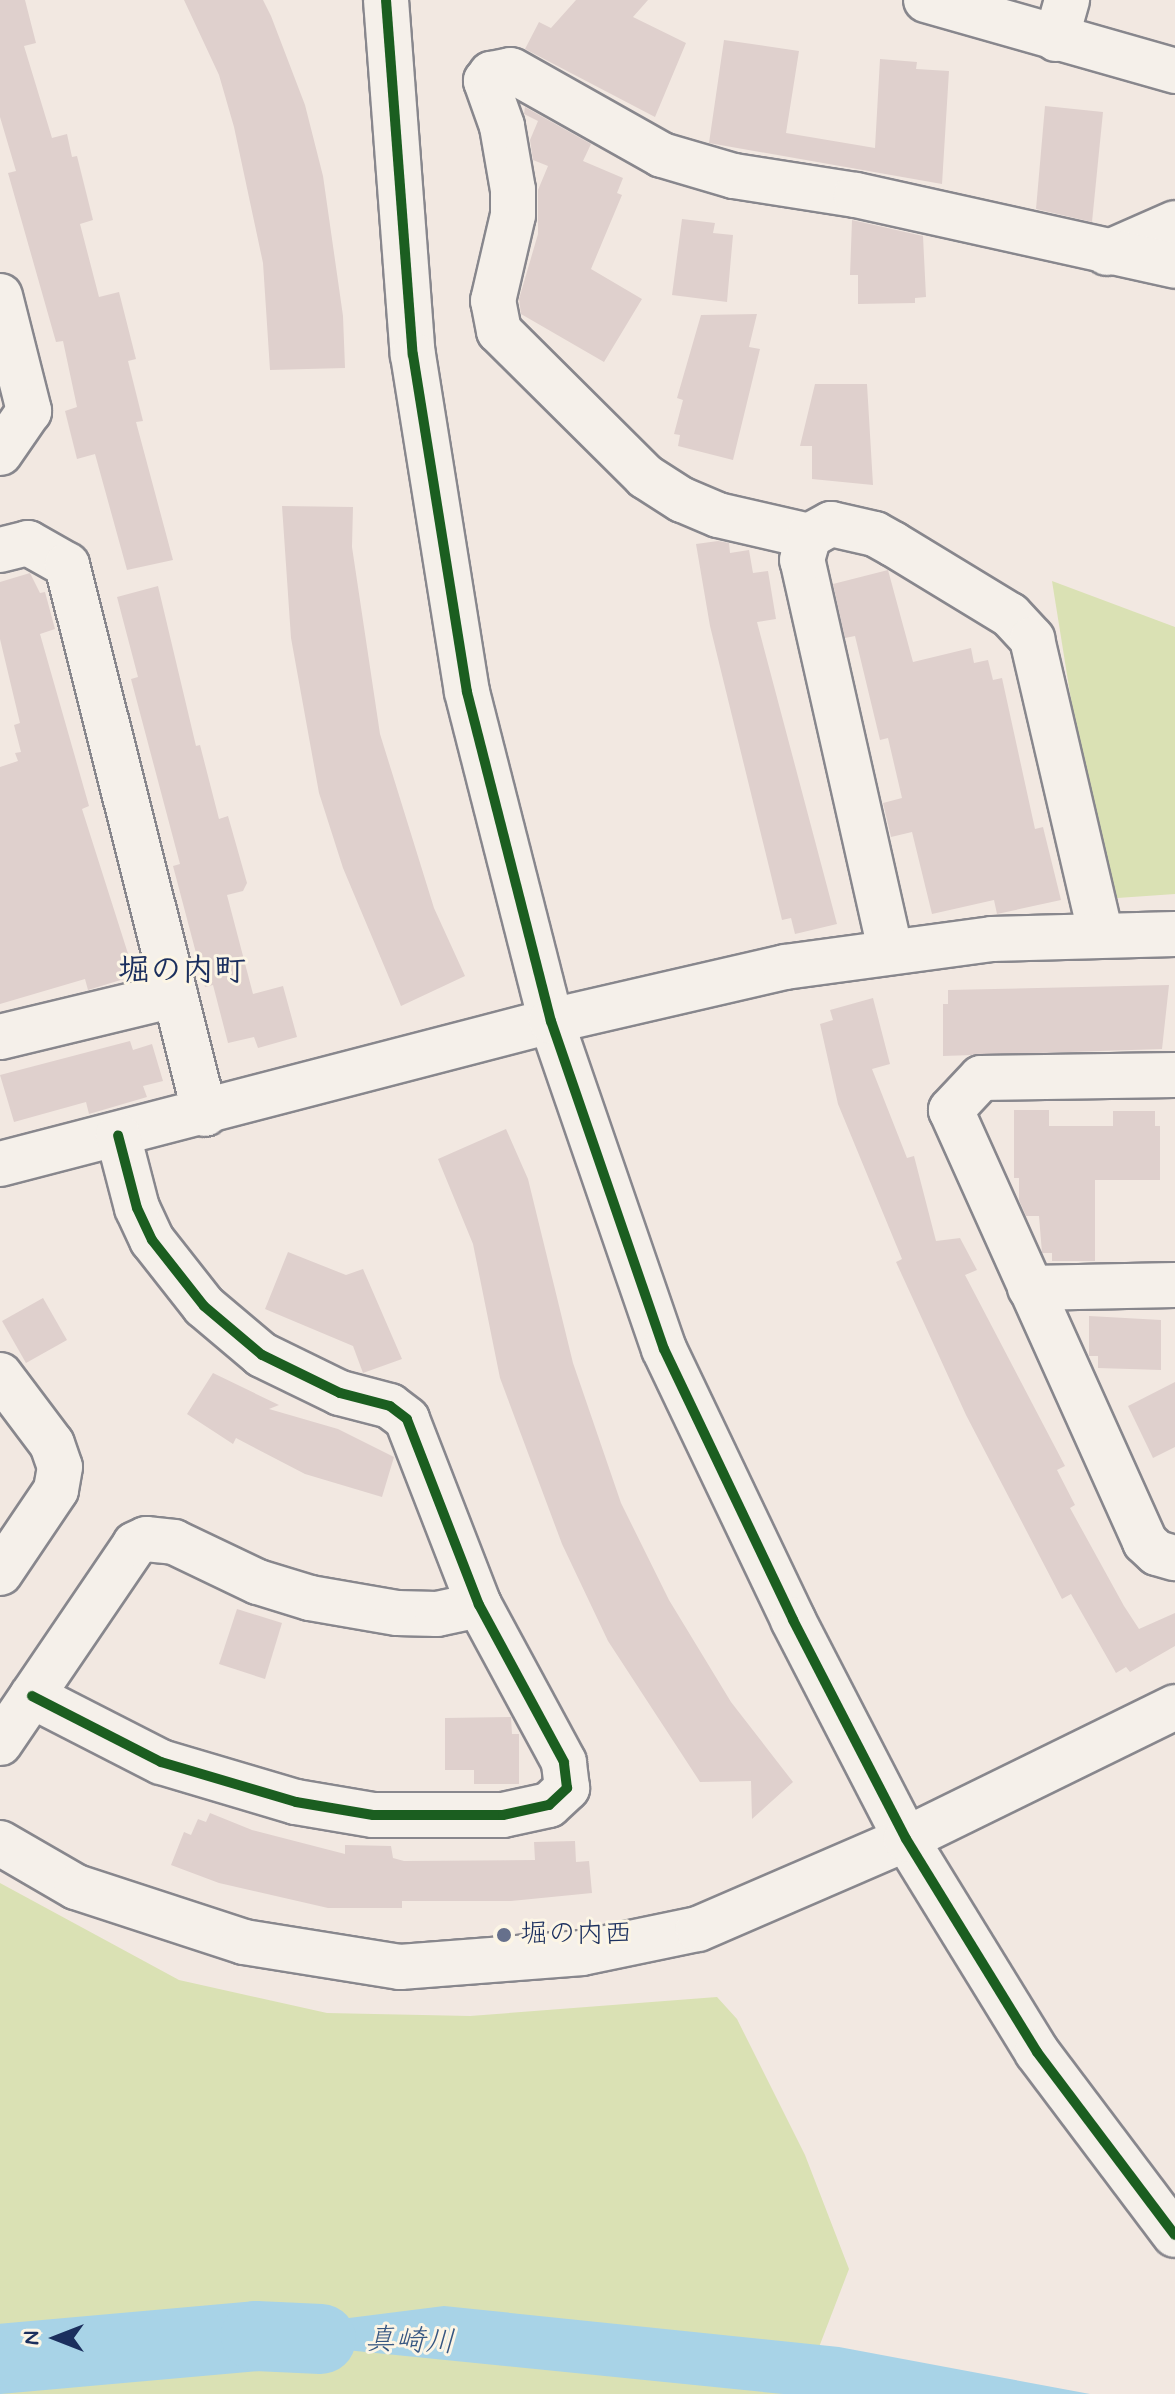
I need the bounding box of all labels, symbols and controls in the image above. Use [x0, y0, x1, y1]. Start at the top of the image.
district label: 堀の内町 [118, 952, 246, 990]
place label: 堀の内西 [520, 1918, 632, 1952]
marker: 堀の内西 [495, 1926, 513, 1944]
north arrow [16, 2298, 96, 2378]
water label: 真崎川 [364, 2322, 456, 2362]
text: N [18, 2331, 46, 2345]

